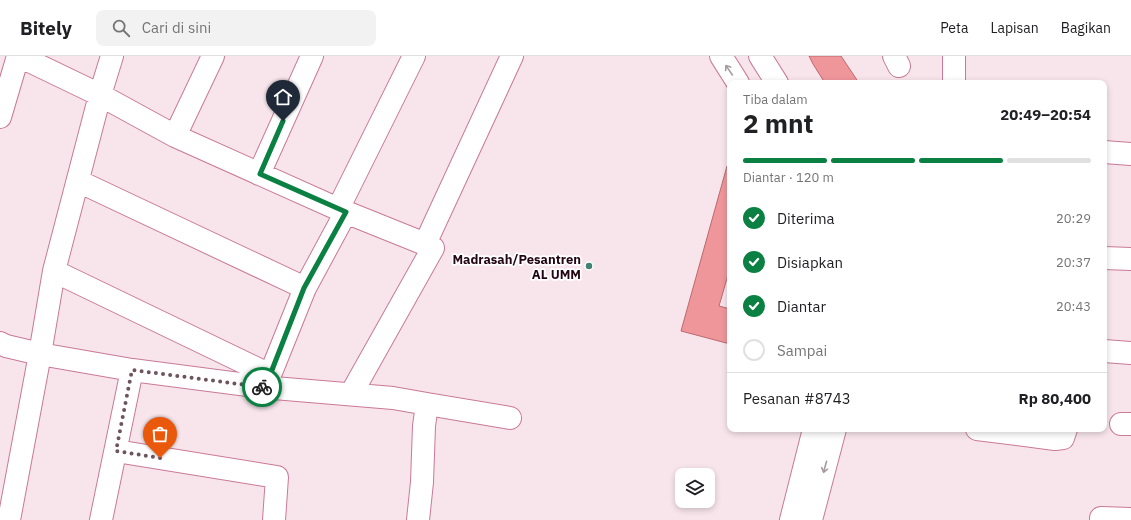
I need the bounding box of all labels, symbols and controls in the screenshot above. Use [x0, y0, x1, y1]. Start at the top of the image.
search box [96, 10, 376, 46]
text: Bitely [20, 16, 72, 40]
icon: search [110, 17, 132, 39]
text: Cari di sini [142, 18, 211, 37]
text: Peta [940, 19, 968, 37]
text: Lapisan [990, 19, 1039, 37]
text: Bagikan [1061, 19, 1111, 37]
one-way arrow [725, 64, 734, 75]
pin [266, 80, 300, 121]
icon: home [272, 86, 294, 108]
text: Tiba dalam [743, 91, 808, 108]
text: 20:49–20:54 [1000, 105, 1091, 124]
text: 2 mnt [743, 106, 813, 140]
text: Diantar · 120 m [743, 169, 834, 186]
icon: check [743, 207, 765, 229]
text: Diterima [777, 209, 835, 228]
text: 20:29 [1056, 210, 1091, 227]
place label: Madrasah/Pesantren AL UMM [452, 251, 581, 283]
icon: check [743, 251, 765, 273]
text: Disiapkan [777, 253, 843, 272]
text: 20:37 [1056, 254, 1091, 271]
marker: Madrasah/Pesantren AL UMM [584, 261, 594, 271]
icon: check [743, 295, 765, 317]
text: Diantar [777, 297, 826, 316]
text: 20:43 [1056, 298, 1091, 315]
text: Sampai [777, 341, 827, 360]
courier [242, 367, 282, 407]
icon: bike [251, 376, 273, 398]
text: Pesanan #8743 [743, 389, 851, 408]
text: Rp 80,400 [1019, 389, 1091, 408]
pin [143, 417, 177, 458]
icon: bag [149, 423, 171, 445]
one-way arrow [821, 460, 828, 473]
map controls [675, 468, 715, 508]
button: layers [675, 468, 715, 508]

